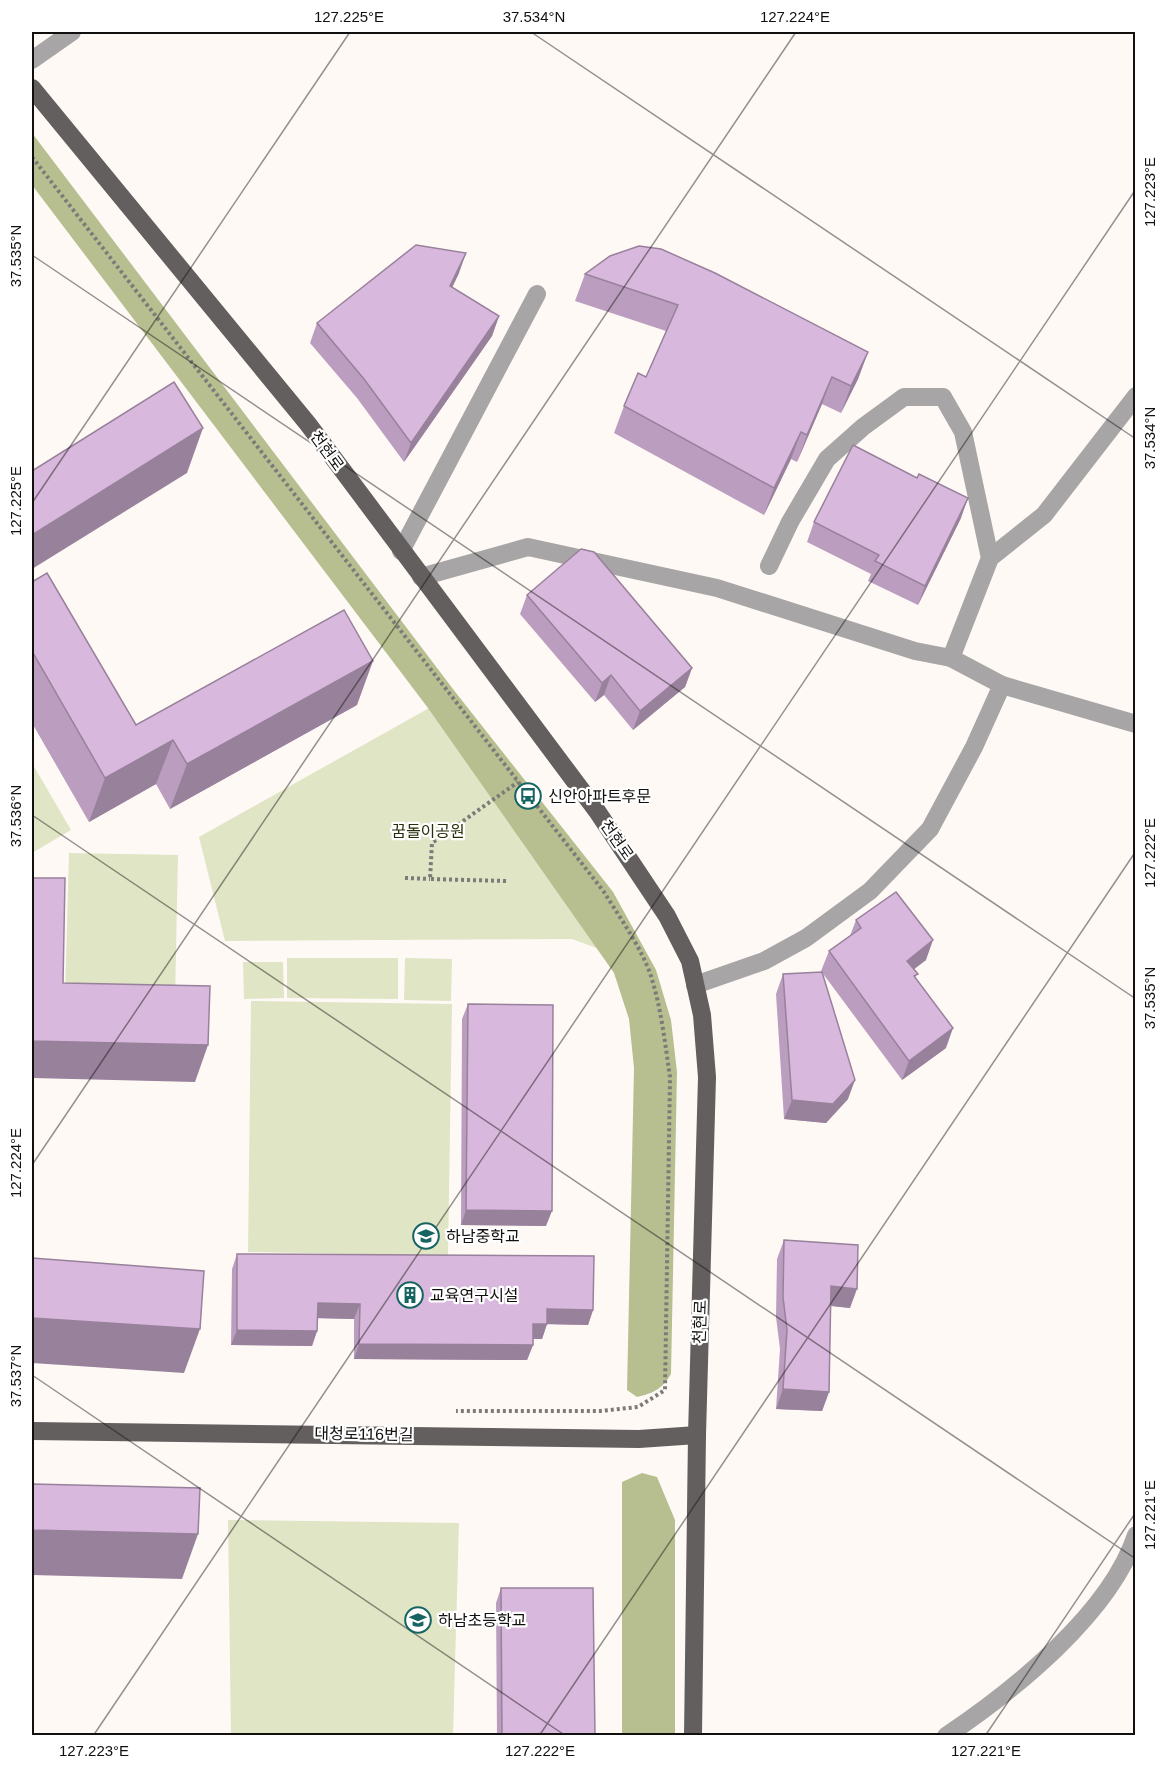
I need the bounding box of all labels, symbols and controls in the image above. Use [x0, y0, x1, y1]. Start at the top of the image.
text: 127.225°E [314, 8, 384, 25]
text: 37.534°N [503, 8, 565, 25]
text: 127.224°E [760, 8, 830, 25]
text: 127.223°E [1141, 157, 1158, 227]
text: 37.535°N [7, 225, 24, 287]
text: 37.534°N [1141, 407, 1158, 469]
street label: 천현로 [307, 428, 347, 474]
text: 127.225°E [7, 466, 24, 536]
bus stop icon: 신안아파트후문 [513, 781, 543, 811]
text: 37.536°N [7, 785, 24, 847]
place label: 신안아파트후문 [548, 788, 651, 805]
street label: 천현로 [597, 817, 637, 863]
text: 127.222°E [1141, 818, 1158, 888]
park label: 꿈돌이공원 [391, 823, 465, 840]
text: 37.535°N [1141, 967, 1158, 1029]
text: 127.224°E [7, 1128, 24, 1198]
school or university icon: 하남중학교 [411, 1221, 441, 1251]
place label: 하남중학교 [446, 1228, 520, 1245]
building icon: 교육연구시설 [395, 1280, 425, 1310]
place label: 교육연구시설 [430, 1287, 518, 1304]
street label: 천현로 [691, 1299, 709, 1344]
text: 37.537°N [7, 1345, 24, 1407]
street label: 대청로116번길 [314, 1425, 414, 1443]
text: 127.221°E [1141, 1480, 1158, 1550]
school or university icon: 하남초등학교 [403, 1605, 433, 1635]
place label: 하남초등학교 [438, 1612, 526, 1629]
text: 127.223°E [59, 1742, 129, 1759]
text: 127.222°E [505, 1742, 575, 1759]
text: 127.221°E [951, 1742, 1021, 1759]

